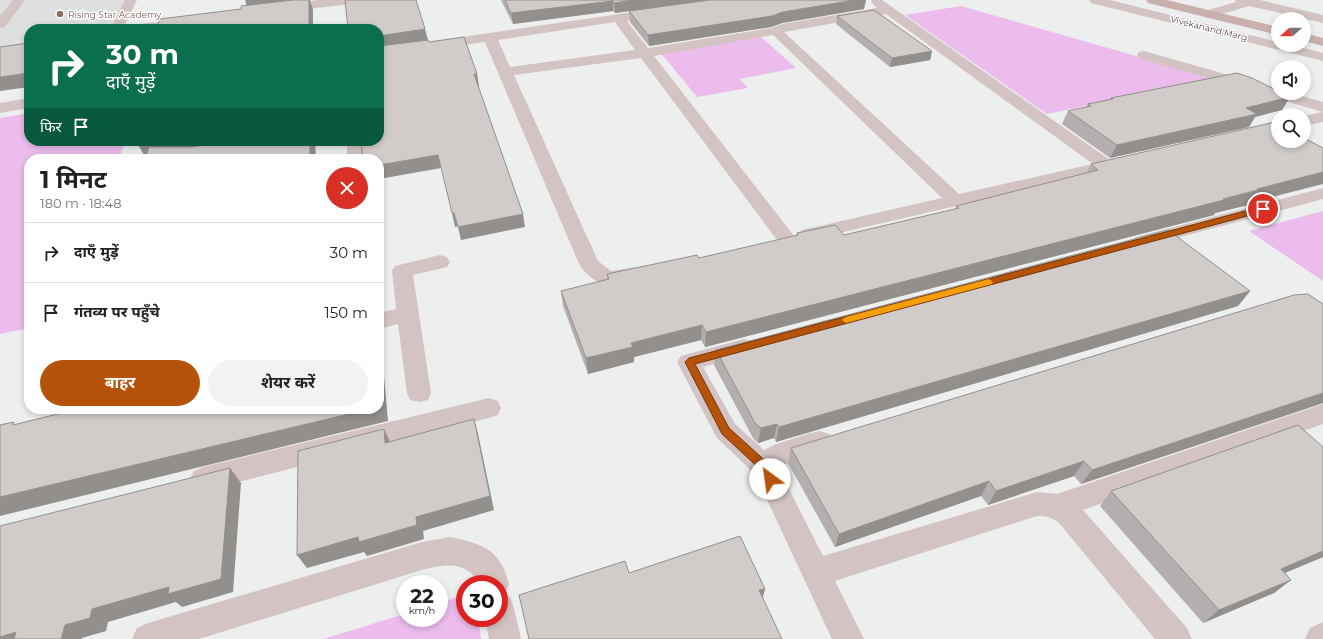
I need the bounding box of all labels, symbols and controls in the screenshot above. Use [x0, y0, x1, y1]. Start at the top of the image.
marker: Rising Star Academy [55, 9, 65, 19]
place label: Rising Star Academy [68, 9, 161, 20]
north arrow [1271, 12, 1311, 52]
map controls [1271, 12, 1311, 148]
street label: Vivekanand Marg [1169, 13, 1249, 43]
text: 30 m [106, 37, 179, 71]
icon: right [40, 40, 92, 92]
button: sound [1271, 60, 1311, 100]
text: दाएँ मुड़ें [106, 71, 155, 93]
button: search [1271, 108, 1311, 148]
icon: arrive [70, 116, 92, 138]
text: फिर [40, 117, 62, 136]
text: 1 मिनट [40, 165, 107, 194]
button: close [326, 167, 368, 209]
pin [1246, 192, 1280, 226]
text: 180 m · 18:48 [40, 195, 122, 211]
icon: arrive [1252, 198, 1274, 220]
icon: right [40, 242, 62, 264]
text: दाएँ मुड़ें [74, 242, 119, 261]
text: 30 m [330, 243, 368, 262]
icon: arrive [40, 302, 62, 324]
text: गंतव्य पर पहुँचे [74, 302, 160, 321]
text: 150 m [324, 303, 368, 322]
button: बाहर [40, 360, 200, 406]
button: शेयर करें [208, 360, 368, 406]
position arrow [749, 458, 791, 500]
speed limit sign: 30 [456, 575, 508, 627]
text: 22 [410, 584, 434, 608]
text: km/h [409, 604, 435, 617]

